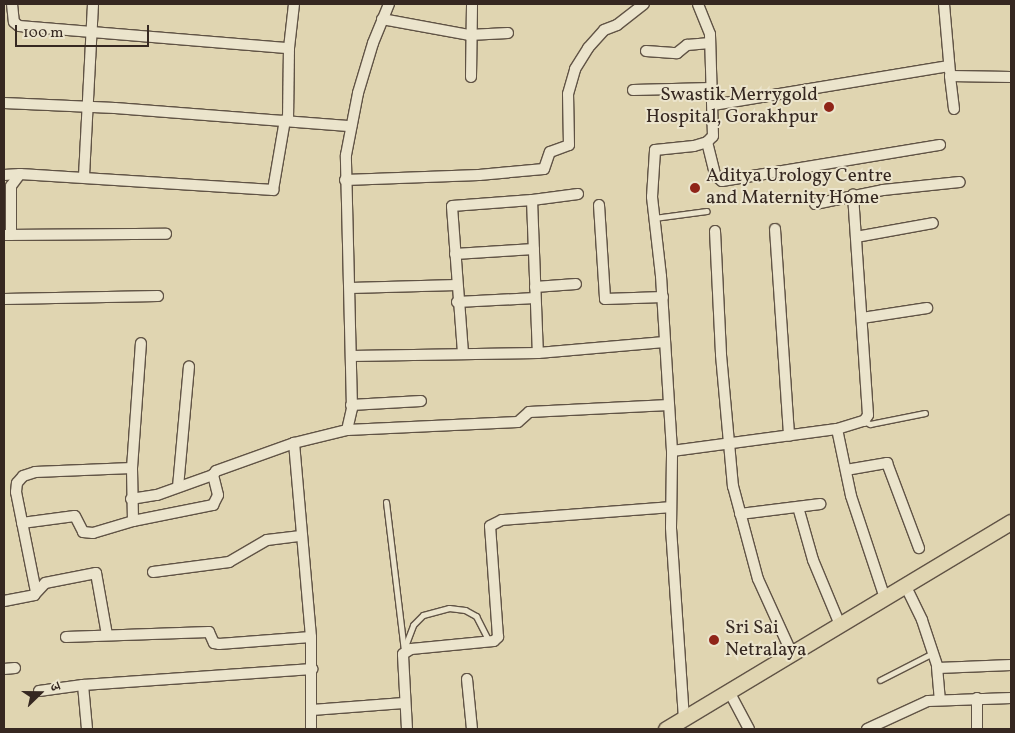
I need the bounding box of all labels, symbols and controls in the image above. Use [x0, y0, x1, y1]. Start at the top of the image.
scale bar [18, 15, 151, 47]
text: 100 m [23, 23, 63, 44]
place label: Swastik Merrygold Hospital, Gorakhpur [646, 85, 818, 129]
marker: Swastik Merrygold Hospital, Gorakhpur [822, 100, 836, 114]
place label: Aditya Urology Centre and Maternity Home [706, 166, 892, 210]
marker: Aditya Urology Centre and Maternity Home [688, 181, 702, 195]
place label: Sri Sai Netralaya [725, 618, 807, 662]
marker: Sri Sai Netralaya [707, 633, 721, 647]
north arrow [15, 668, 65, 718]
text: उ [44, 680, 65, 694]

